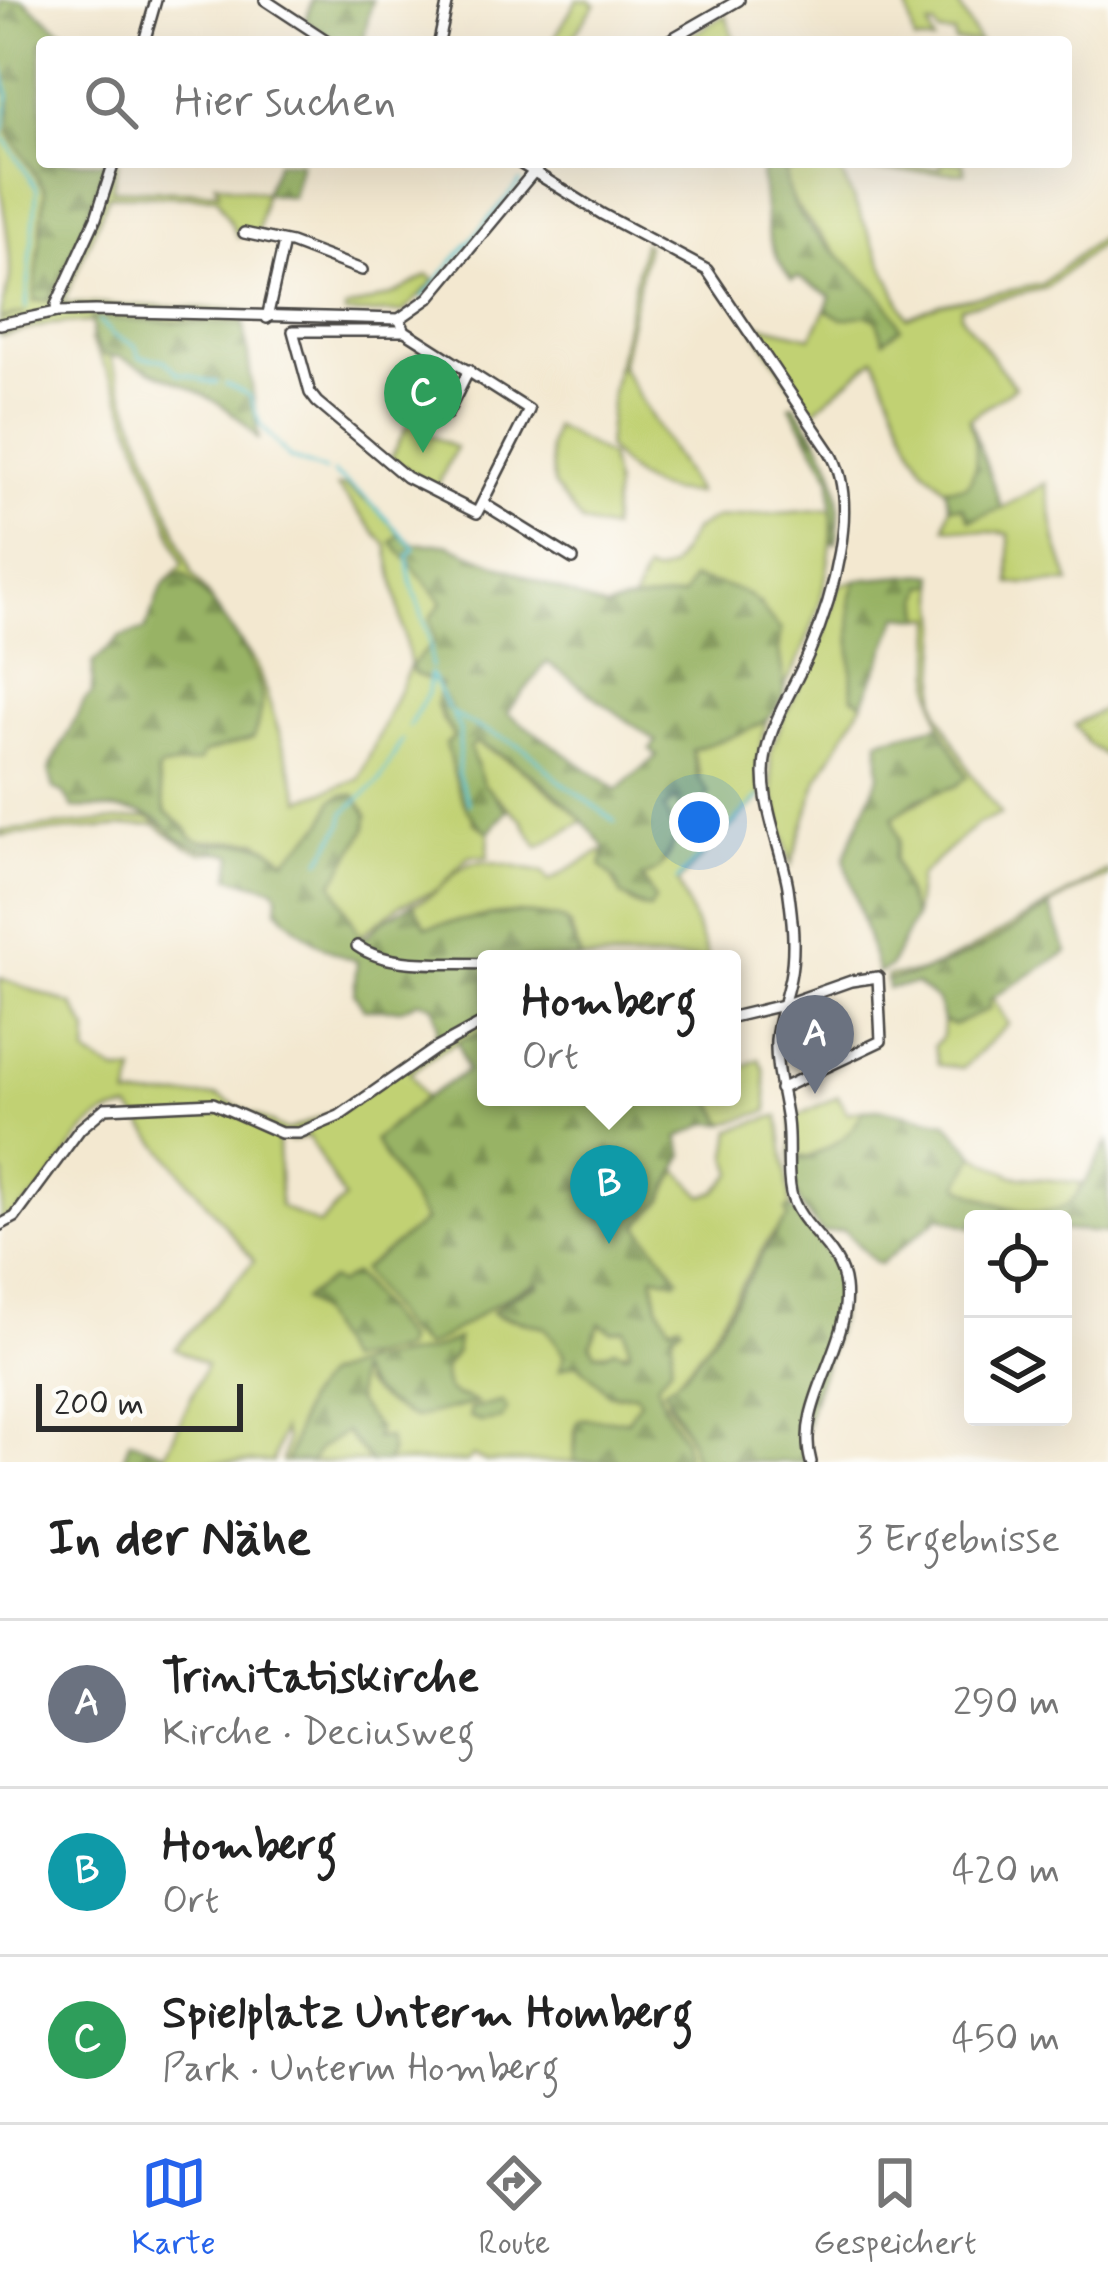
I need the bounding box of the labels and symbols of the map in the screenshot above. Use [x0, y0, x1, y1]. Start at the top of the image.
pin: C [384, 354, 462, 453]
your location [669, 792, 729, 852]
pin: A [776, 995, 854, 1094]
pin: B [570, 1145, 648, 1244]
scale bar [36, 1378, 243, 1431]

